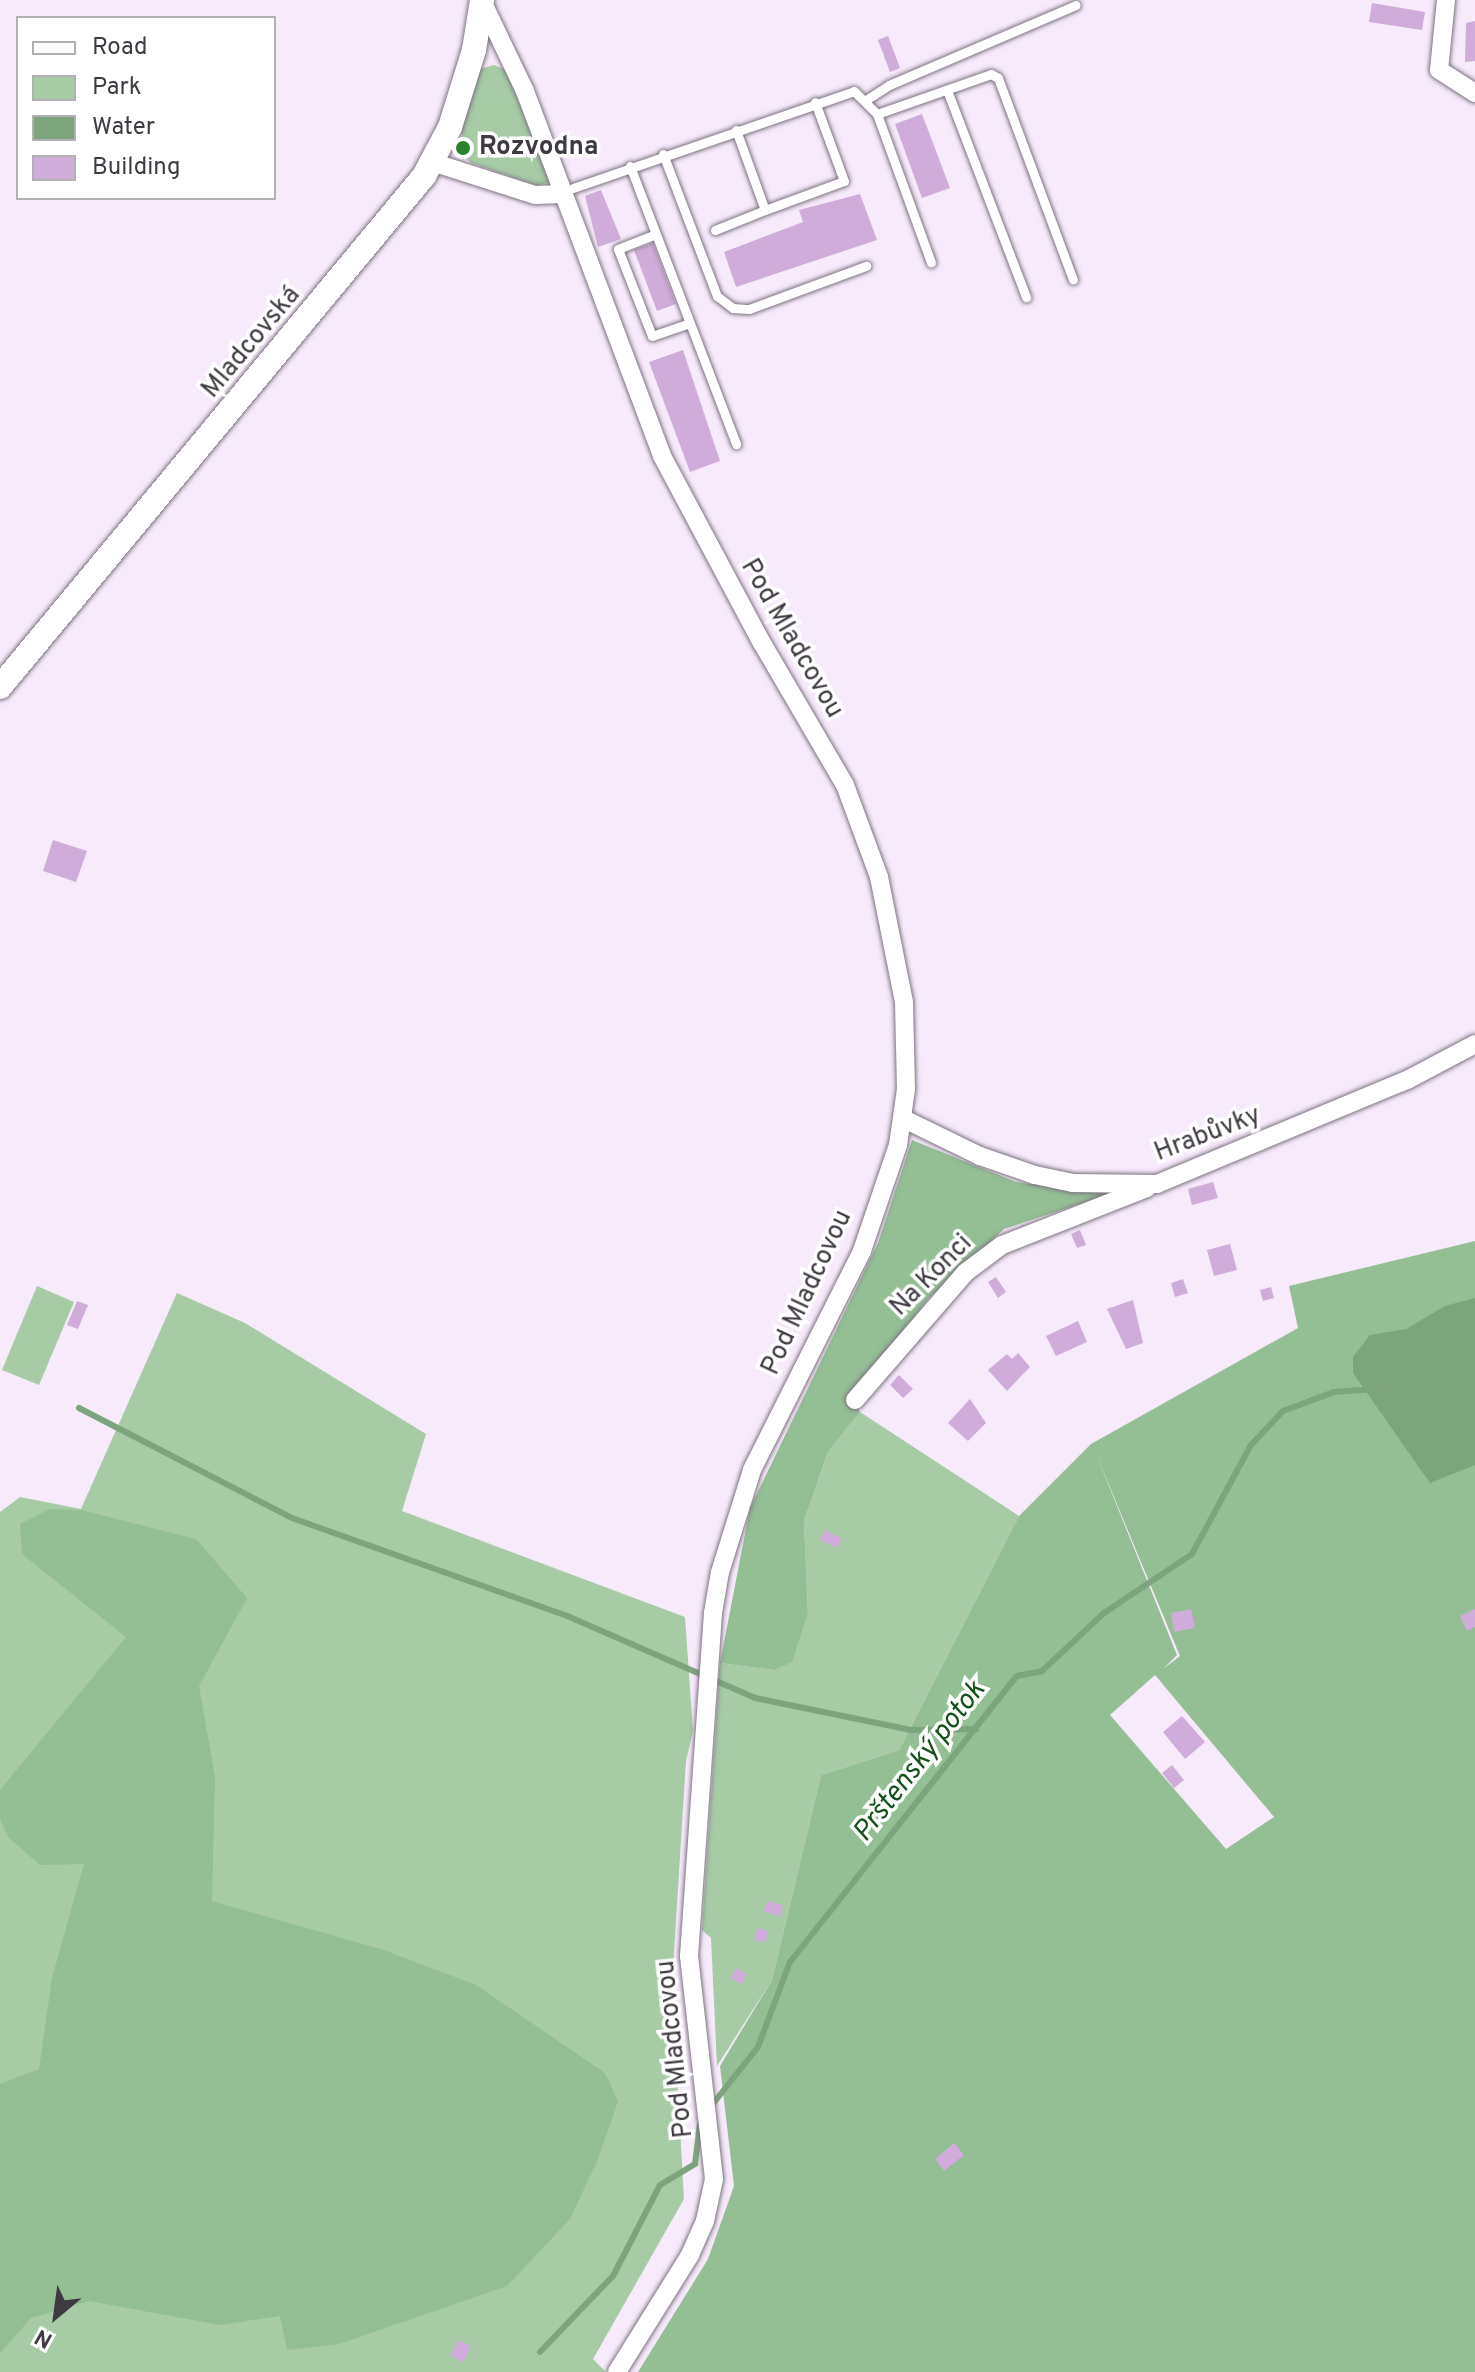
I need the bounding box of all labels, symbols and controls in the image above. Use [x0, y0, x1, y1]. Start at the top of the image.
legend [16, 16, 276, 200]
text: Road [92, 33, 148, 63]
text: Park [92, 73, 142, 103]
text: Water [92, 113, 155, 143]
place label: Rozvodna [479, 132, 598, 164]
marker: Rozvodna [454, 139, 472, 157]
text: Building [92, 153, 181, 183]
street label: Mladcovská [196, 281, 308, 405]
street label: Pod Mladcovou [733, 554, 849, 724]
street label: Hrabůvky [1150, 1100, 1266, 1170]
street label: Pod Mladcovou [756, 1206, 860, 1380]
street label: Na Konci [885, 1229, 979, 1323]
water label: Prštenský potok [847, 1675, 993, 1849]
street label: Pod Mladcovou [651, 1959, 701, 2139]
north arrow [16, 2276, 96, 2356]
text: N [31, 2322, 58, 2353]

